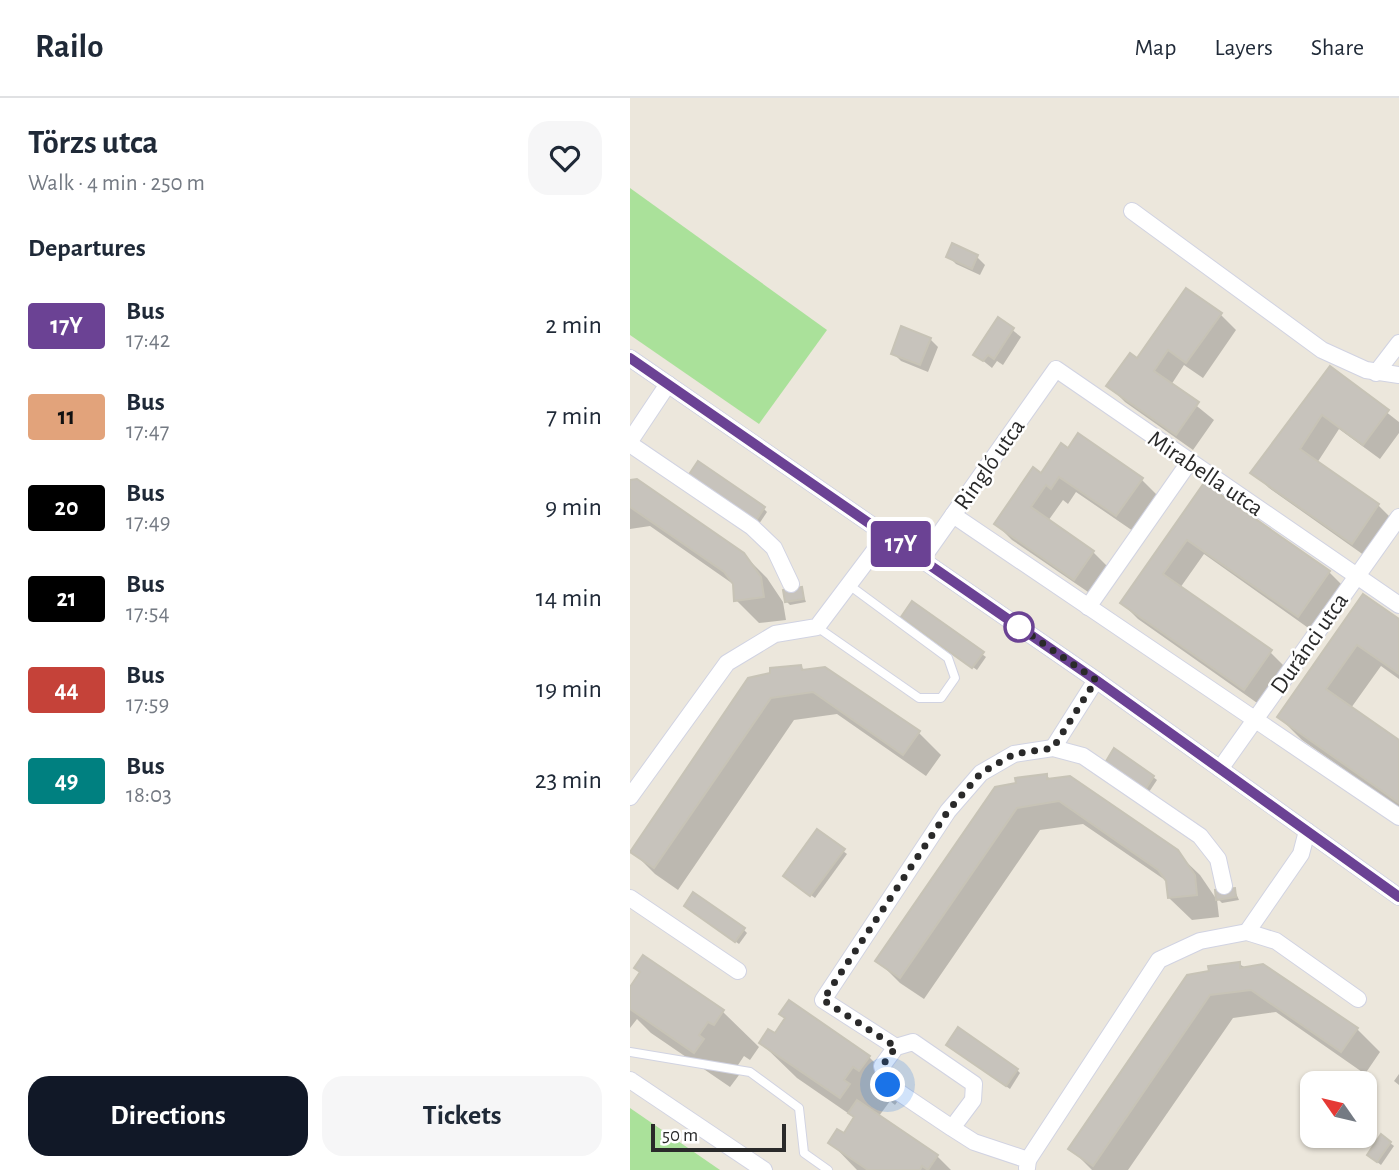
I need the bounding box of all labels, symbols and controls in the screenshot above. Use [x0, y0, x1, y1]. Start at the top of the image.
text: Railo [35, 31, 104, 64]
text: Map [1134, 36, 1176, 60]
text: Layers [1214, 36, 1273, 60]
text: Share [1311, 36, 1364, 60]
button: heart [528, 121, 602, 195]
text: Törzs utca [28, 127, 158, 160]
text: Walk · 4 min · 250 m [28, 172, 205, 195]
text: Departures [28, 235, 146, 261]
text: Bus [126, 298, 165, 324]
text: 2 min [545, 312, 602, 338]
text: 17Y [50, 314, 83, 338]
text: 17:42 [126, 329, 170, 352]
text: Bus [126, 389, 165, 415]
text: 7 min [546, 403, 602, 429]
text: 11 [58, 405, 75, 429]
street label: Ringló utca [950, 415, 1030, 514]
text: 17:47 [126, 420, 169, 443]
street label: Mirabella utca [1143, 427, 1267, 521]
text: Bus [126, 480, 165, 506]
text: 9 min [545, 494, 602, 520]
text: 20 [55, 496, 78, 520]
text: 17:49 [126, 511, 171, 534]
line badge: 17Y [861, 521, 941, 567]
text: 17Y [885, 532, 917, 556]
text: Bus [126, 571, 165, 597]
text: 14 min [536, 585, 602, 611]
text: 21 [57, 587, 76, 611]
street label: Duránci utca [1266, 589, 1353, 698]
text: 17:54 [126, 602, 169, 625]
unlabelled marker [1004, 612, 1034, 642]
text: Bus [126, 662, 165, 688]
text: 19 min [536, 676, 602, 702]
text: 44 [54, 678, 79, 702]
text: 17:59 [126, 693, 169, 716]
text: Bus [126, 753, 165, 779]
text: 23 min [535, 767, 602, 793]
text: 49 [55, 769, 78, 793]
text: 18:03 [126, 784, 172, 807]
your location [870, 1067, 905, 1102]
north arrow [1300, 1071, 1377, 1148]
map controls [1300, 1071, 1377, 1148]
button: Directions [28, 1076, 308, 1156]
button: Tickets [322, 1076, 602, 1156]
scale bar [651, 1121, 786, 1153]
text: 50 m [662, 1126, 698, 1145]

